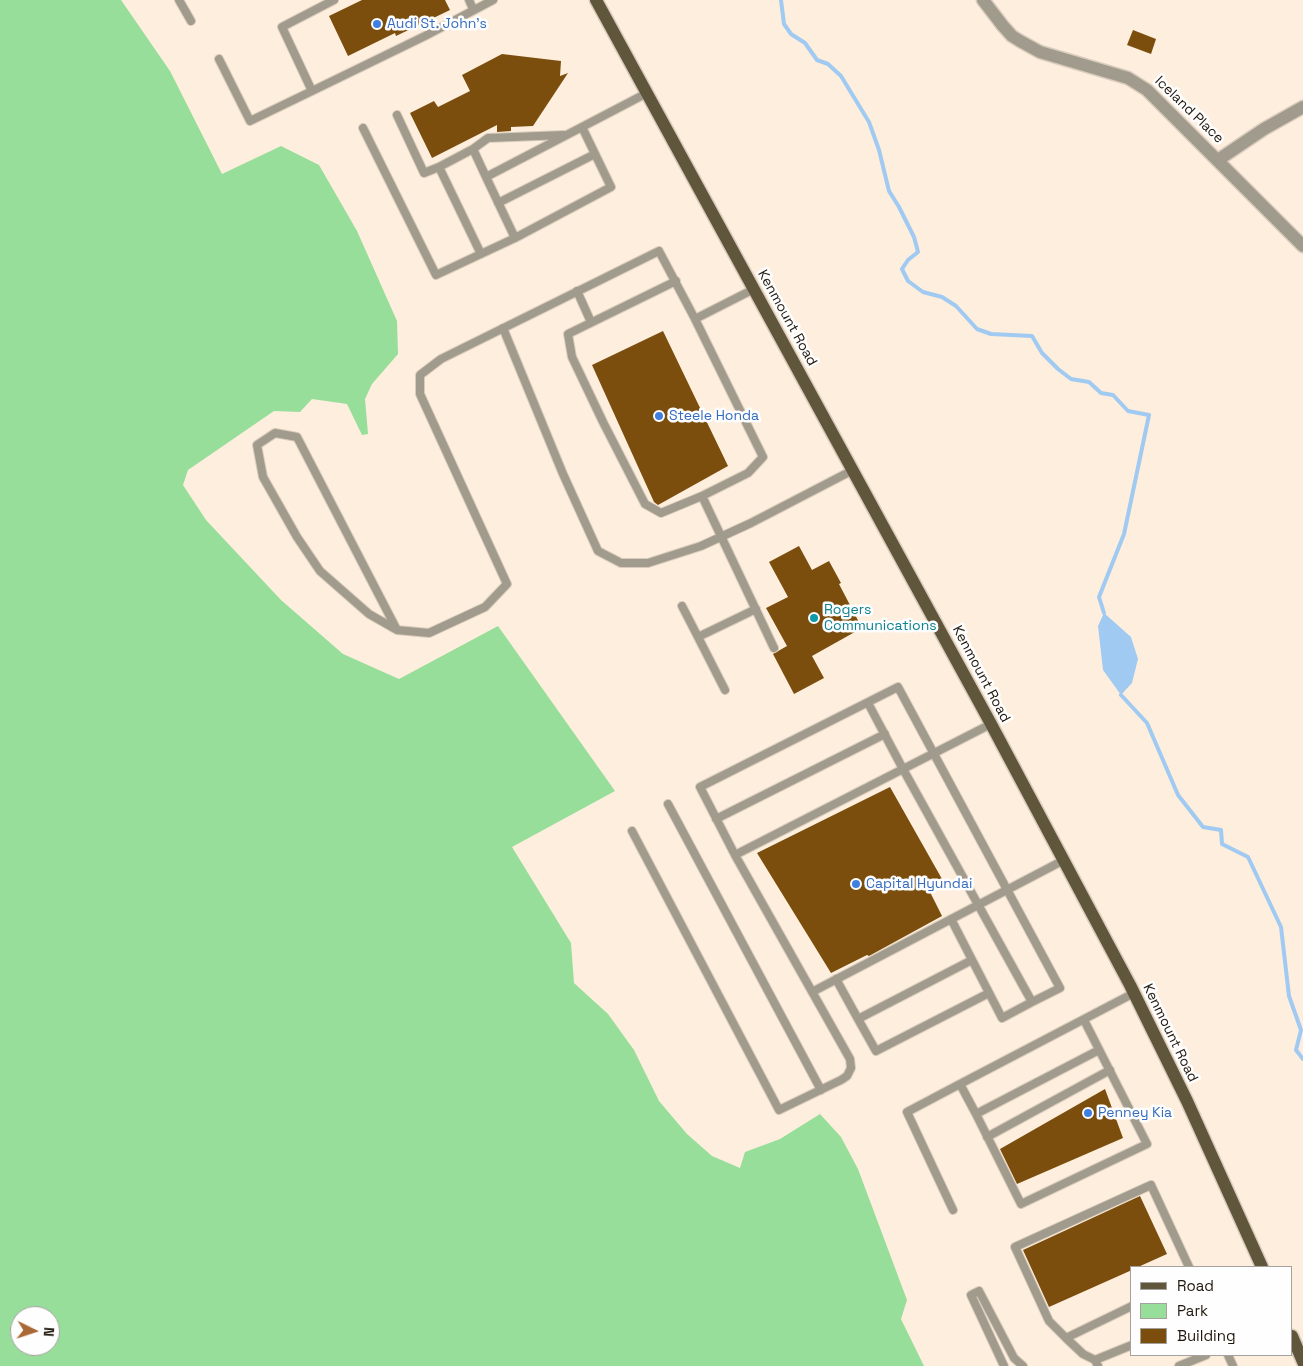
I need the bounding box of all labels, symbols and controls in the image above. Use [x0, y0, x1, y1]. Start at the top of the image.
place label: Audi St. John's [387, 16, 487, 32]
marker: Audi St. John's [371, 18, 383, 30]
street label: Iceland Place [1151, 73, 1227, 147]
street label: Kenmount Road [754, 267, 820, 369]
place label: Steele Honda [669, 408, 759, 424]
marker: Steele Honda [653, 410, 665, 422]
place label: Rogers Communications [824, 602, 937, 634]
marker: Rogers Communications [808, 612, 820, 624]
street label: Kenmount Road [948, 623, 1014, 725]
place label: Capital Hyundai [866, 876, 972, 892]
marker: Capital Hyundai [850, 878, 862, 890]
street label: Kenmount Road [1139, 981, 1201, 1085]
place label: Penney Kia [1098, 1105, 1172, 1121]
marker: Penney Kia [1082, 1107, 1094, 1119]
legend [1130, 1266, 1293, 1356]
text: Road [1177, 1276, 1214, 1295]
text: Park [1177, 1301, 1208, 1320]
north arrow [10, 1306, 60, 1356]
text: Building [1177, 1326, 1236, 1345]
text: N [40, 1327, 58, 1337]

